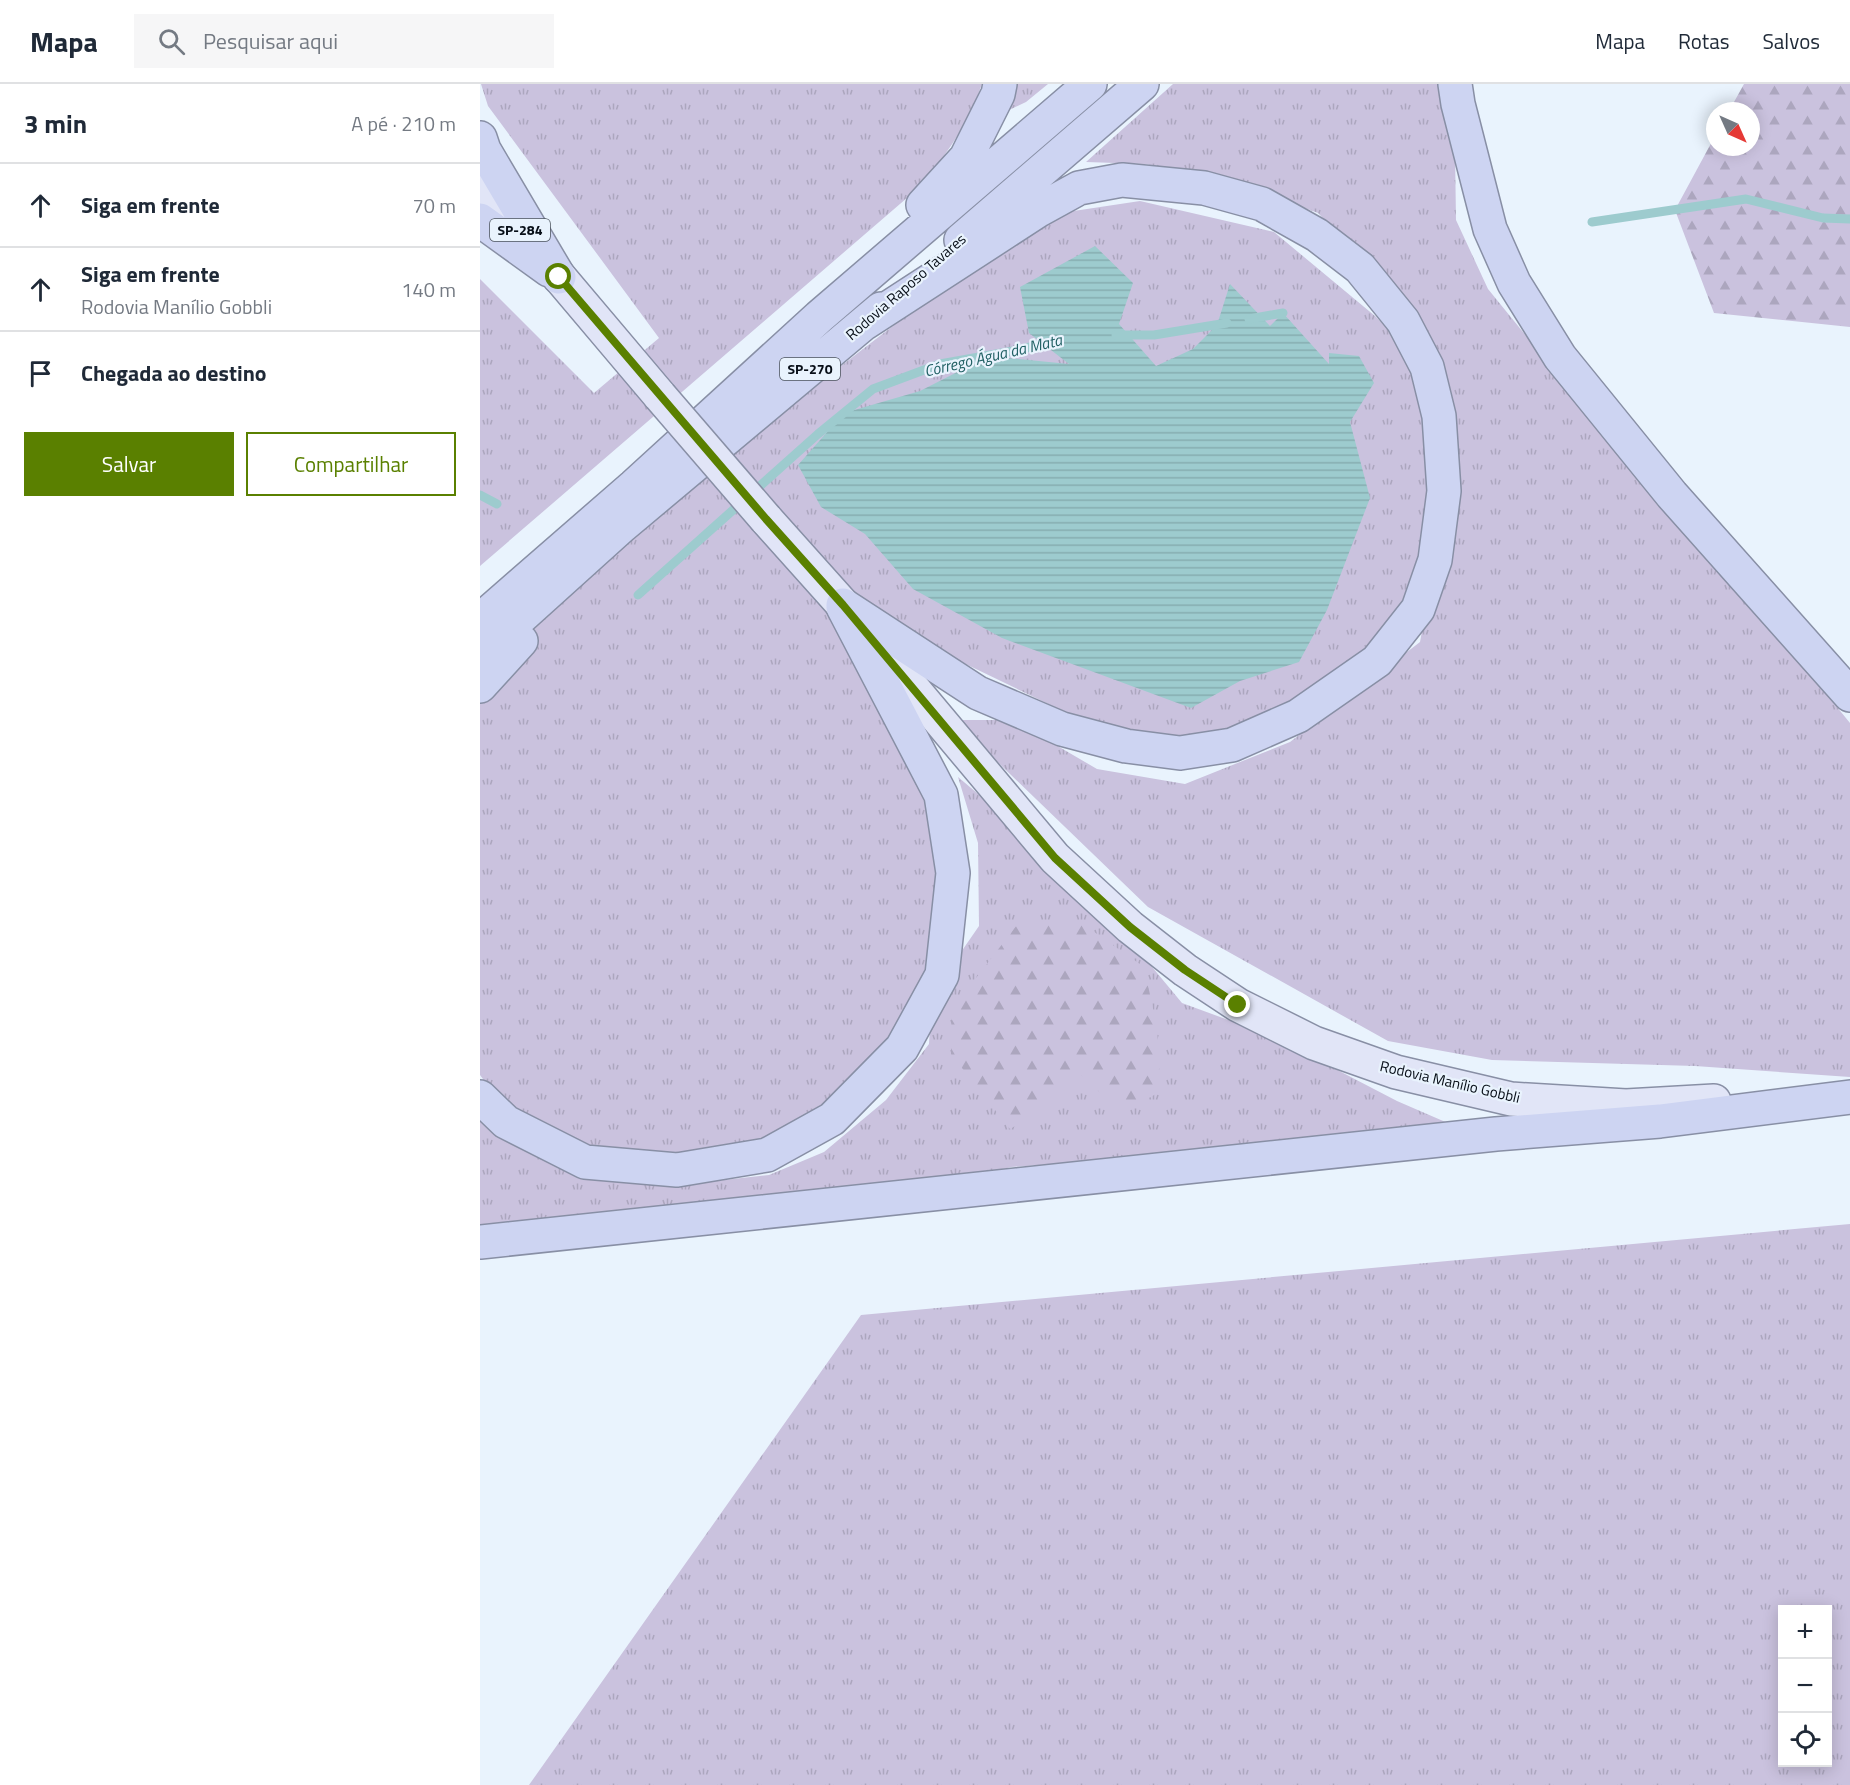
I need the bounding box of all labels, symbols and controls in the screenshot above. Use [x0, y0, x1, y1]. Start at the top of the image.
search box [134, 14, 554, 68]
text: Mapa [30, 20, 98, 63]
text: Pesquisar aqui [203, 24, 338, 58]
icon: search [155, 25, 188, 58]
text: Mapa [1595, 25, 1645, 57]
text: Rotas [1678, 25, 1729, 57]
text: Salvos [1762, 25, 1820, 57]
north arrow [1706, 102, 1760, 156]
text: 3 min [24, 104, 87, 143]
text: A pé · 210 m [351, 108, 456, 139]
text: Siga em frente [81, 188, 220, 222]
icon: ahead [24, 189, 57, 222]
text: 70 m [412, 190, 456, 221]
road number: SP-284 [490, 219, 550, 241]
street label: Rodovia Raposo Tavares [840, 228, 971, 346]
text: Siga em frente [81, 257, 220, 291]
route start [545, 263, 571, 289]
icon: ahead [24, 273, 57, 306]
text: 140 m [401, 274, 456, 305]
text: Rodovia Manílio Gobbli [81, 291, 272, 322]
water label: Córrego Água da Mata [922, 327, 1065, 383]
text: Chegada ao destino [81, 356, 267, 390]
icon: arrive [24, 357, 57, 390]
road number: SP-270 [780, 358, 840, 380]
button: Salvar [24, 432, 234, 496]
button: Compartilhar [246, 432, 456, 496]
route end [1224, 991, 1250, 1017]
street label: Rodovia Manílio Gobbli [1378, 1054, 1523, 1109]
map controls [1778, 1605, 1832, 1767]
button: + [1778, 1605, 1832, 1659]
button: − [1778, 1659, 1832, 1713]
button: locate [1778, 1713, 1832, 1767]

